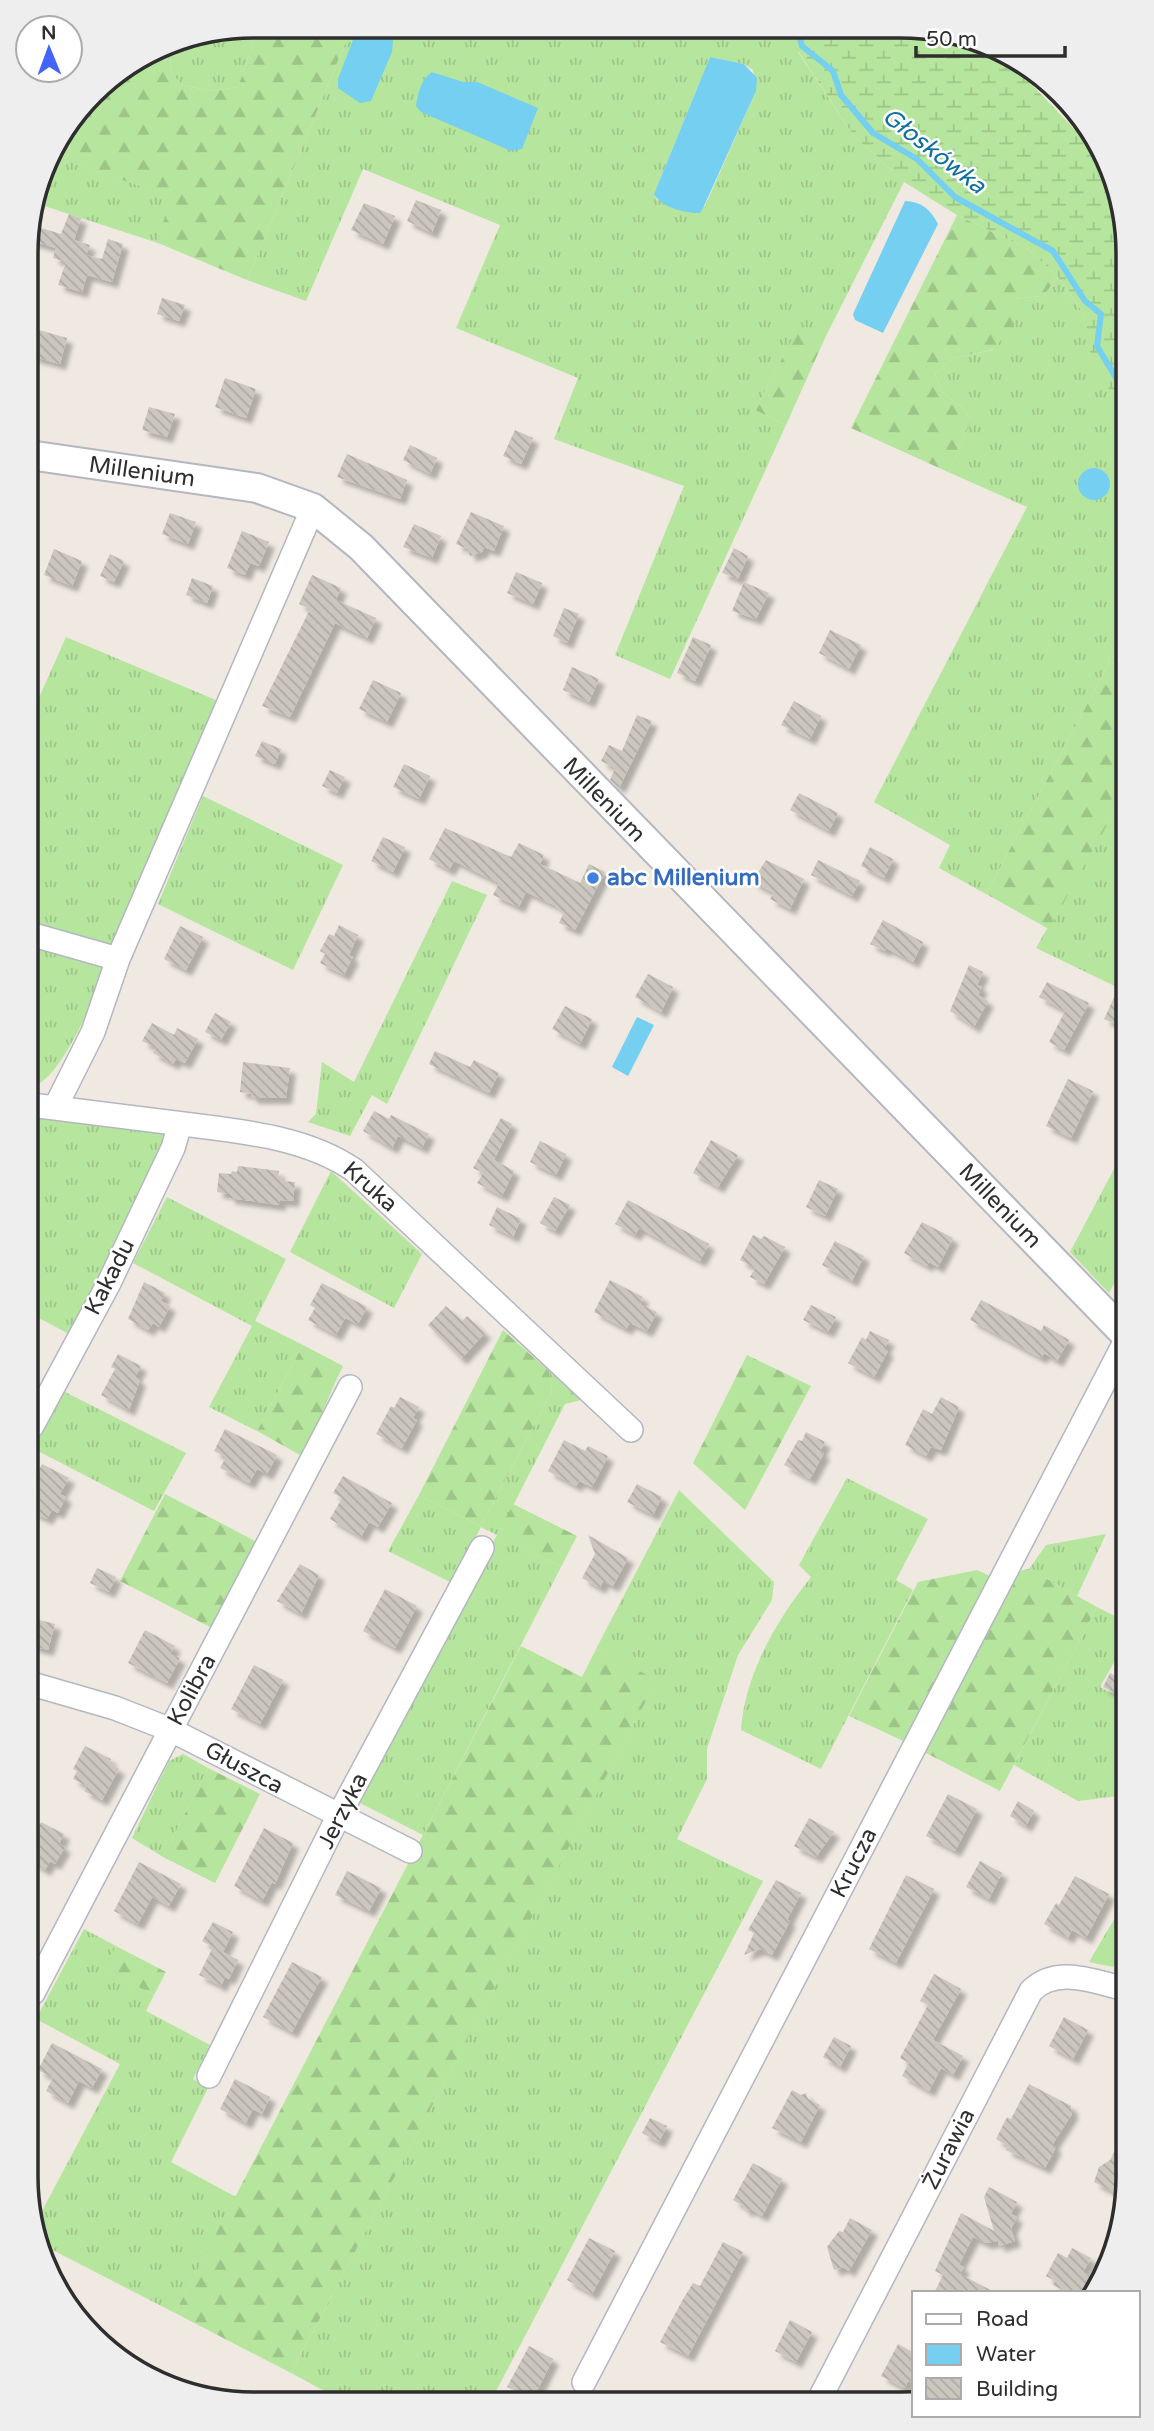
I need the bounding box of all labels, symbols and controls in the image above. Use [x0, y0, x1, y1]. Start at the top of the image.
north arrow [14, 14, 84, 84]
scale bar [916, 14, 1065, 58]
text: N [41, 22, 57, 44]
text: 50 m [926, 27, 977, 52]
water label: Głoskówka [877, 102, 992, 201]
street label: Millenium [87, 451, 197, 493]
street label: Millenium [557, 752, 651, 848]
place label: abc Millenium [607, 864, 760, 892]
marker: abc Millenium [585, 870, 601, 886]
street label: Kruka [337, 1156, 403, 1218]
street label: Millenium [953, 1158, 1047, 1254]
street label: Kakadu [79, 1234, 141, 1320]
street label: Kolibra [162, 1649, 222, 1731]
street label: Głuszca [200, 1736, 288, 1800]
street label: Jerzyka [312, 1768, 374, 1854]
street label: Krucza [825, 1823, 883, 1903]
street label: Żurawia [917, 2104, 981, 2194]
legend [912, 2291, 1140, 2417]
text: Road [976, 2307, 1029, 2332]
text: Water [976, 2342, 1036, 2367]
text: Building [976, 2377, 1058, 2402]

